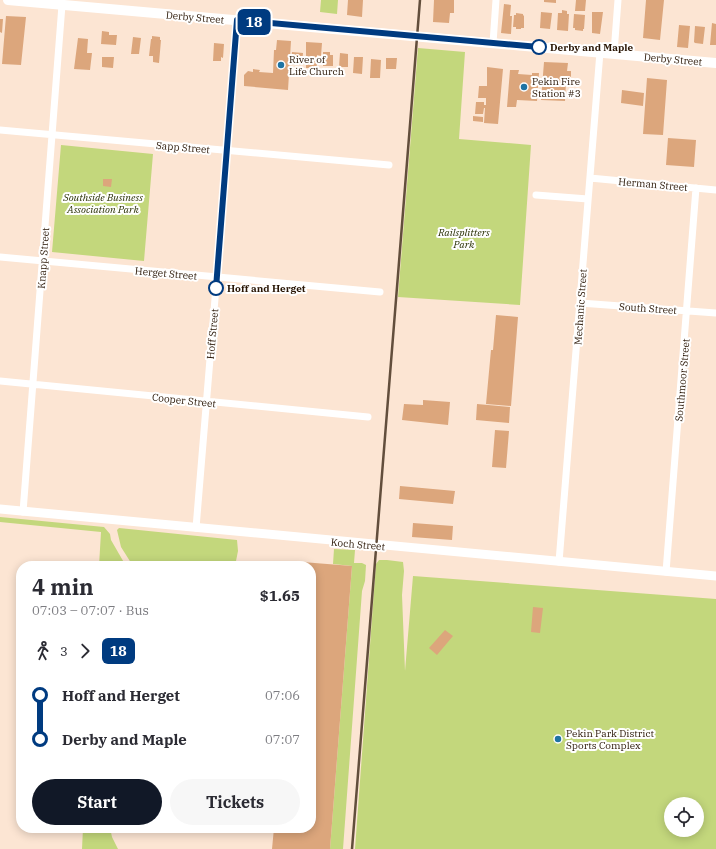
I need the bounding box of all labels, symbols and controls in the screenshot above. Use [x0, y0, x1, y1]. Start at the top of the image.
street label: Derby Street [165, 8, 225, 27]
line badge: 18 [236, 9, 272, 35]
text: 18 [246, 13, 262, 31]
marker: Derby and Maple [531, 39, 547, 55]
place label: Derby and Maple [550, 41, 634, 54]
street label: Derby Street [643, 50, 703, 69]
place label: River of Life Church [289, 53, 344, 78]
marker: River of Life Church [276, 60, 286, 70]
place label: Pekin Fire Station #3 [532, 75, 581, 100]
marker: Pekin Fire Station #3 [519, 82, 529, 92]
street label: Sapp Street [155, 139, 211, 156]
street label: Herman Street [618, 175, 689, 194]
park label: Southside Business Association Park [62, 191, 143, 216]
street label: Knapp Street [35, 226, 52, 289]
park label: Railsplitters Park [437, 226, 490, 251]
street label: Herget Street [134, 264, 198, 283]
street label: Mechanic Street [571, 268, 590, 345]
marker: Hoff and Herget [208, 280, 224, 296]
place label: Hoff and Herget [227, 282, 306, 295]
street label: South Street [619, 300, 678, 317]
street label: Hoff Street [204, 308, 221, 360]
street label: Southmoor Street [672, 338, 693, 422]
street label: Cooper Street [151, 391, 217, 410]
street label: Koch Street [330, 536, 386, 553]
text: 4 min [32, 572, 94, 601]
text: $1.65 [260, 586, 300, 605]
text: 07:03 – 07:07 · Bus [32, 602, 149, 619]
icon: walk [32, 640, 54, 662]
icon: forward [74, 640, 96, 662]
text: 18 [110, 642, 127, 660]
text: 3 [60, 643, 68, 660]
text: Hoff and Herget [62, 686, 180, 705]
text: 07:06 [265, 687, 300, 704]
place label: Pekin Park District Sports Complex [566, 727, 655, 752]
text: Derby and Maple [62, 730, 187, 749]
text: 07:07 [265, 731, 300, 748]
marker: Pekin Park District Sports Complex [553, 734, 563, 744]
button: Start [32, 779, 162, 825]
button: Tickets [170, 779, 300, 825]
map controls [664, 797, 704, 837]
button: locate [664, 797, 704, 837]

